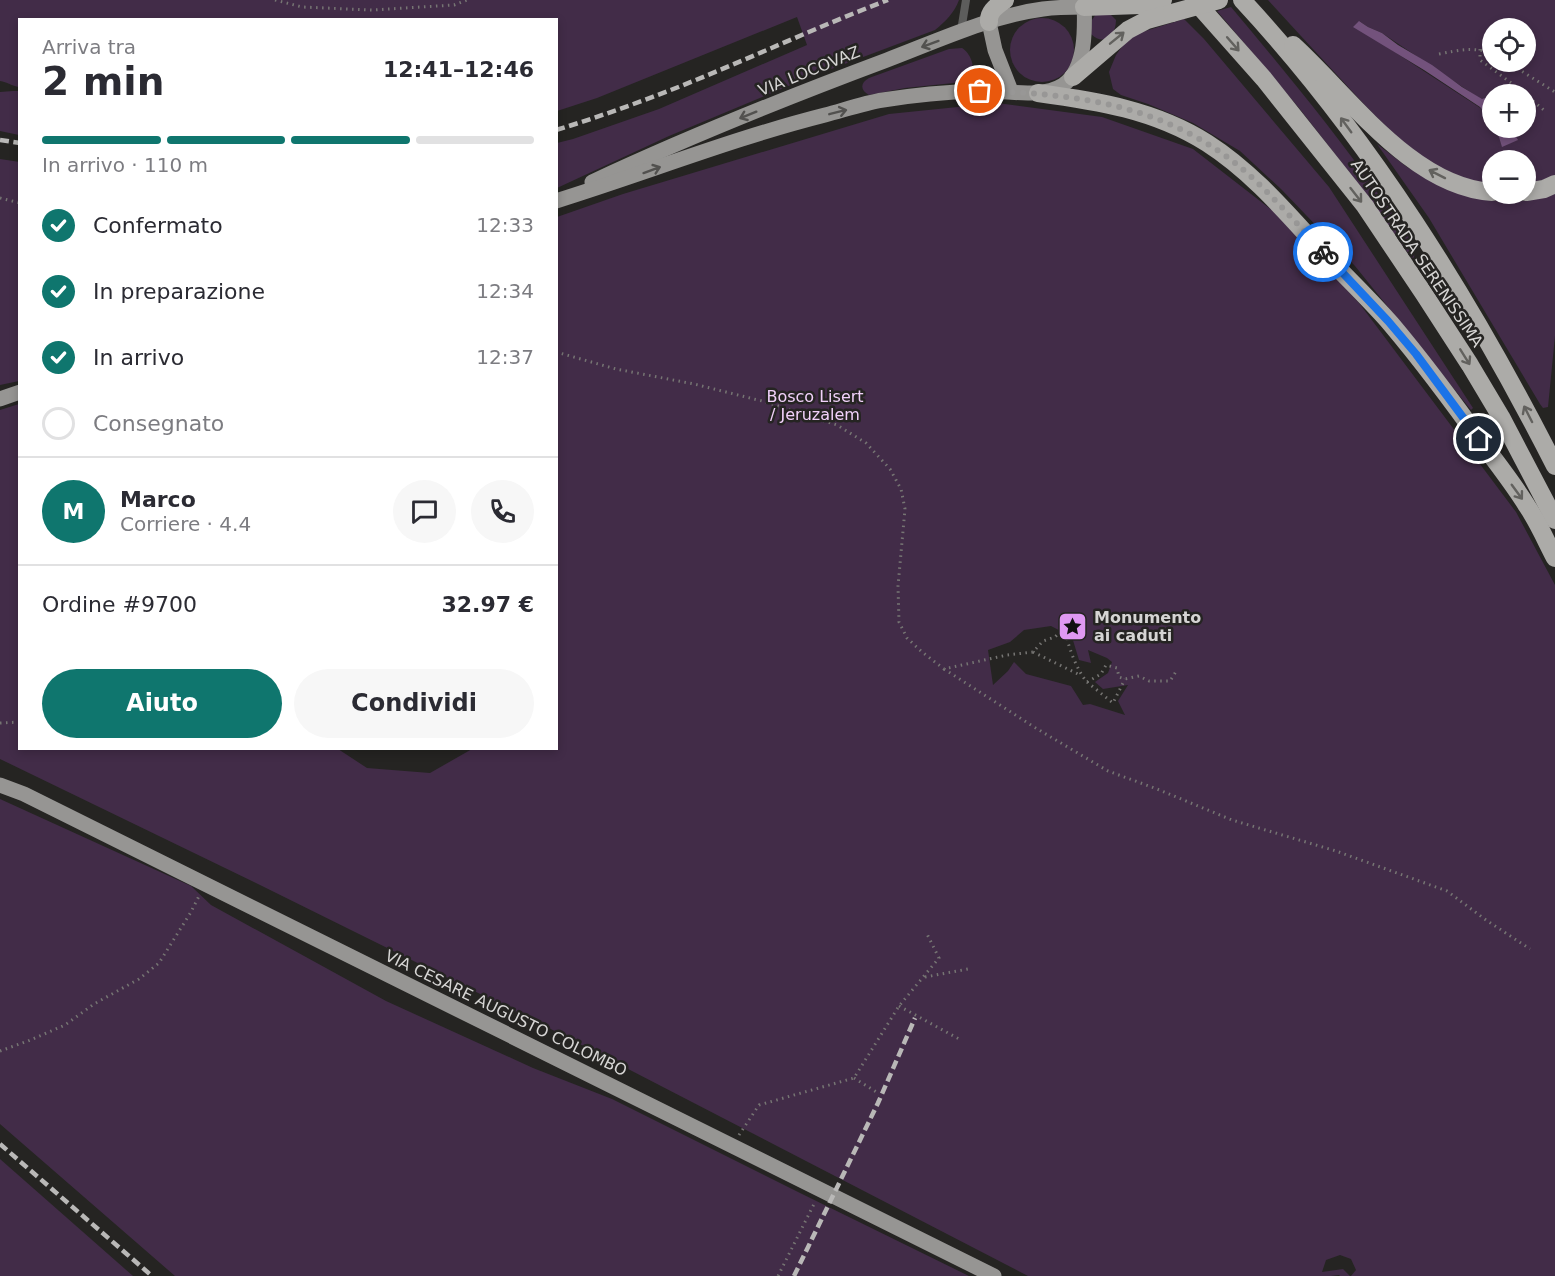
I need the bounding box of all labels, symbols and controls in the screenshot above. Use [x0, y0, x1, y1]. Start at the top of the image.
map controls [1482, 18, 1536, 204]
button: locate [1482, 18, 1536, 72]
one-way arrow [1109, 32, 1125, 45]
text: Arriva tra [42, 35, 136, 59]
one-way arrow [1226, 36, 1240, 51]
one-way arrow [921, 39, 939, 50]
street label: VIA LOCOVAZ [755, 42, 863, 100]
text: 12:41–12:46 [383, 57, 534, 82]
text: 2 min [42, 59, 164, 104]
pin [954, 65, 1005, 116]
icon: bag [963, 74, 996, 107]
button: + [1482, 84, 1536, 138]
one-way arrow [828, 105, 847, 117]
one-way arrow [739, 110, 758, 121]
one-way arrow [1340, 118, 1352, 134]
button: − [1482, 150, 1536, 204]
text: In arrivo · 110 m [42, 153, 208, 177]
street label: AUTOSTRADA SERENISSIMA [1347, 155, 1487, 351]
one-way arrow [642, 164, 661, 175]
one-way arrow [1429, 168, 1447, 180]
one-way arrow [1350, 187, 1363, 203]
icon: check [42, 209, 75, 242]
text: Confermato [93, 213, 223, 238]
text: 12:33 [476, 213, 534, 237]
courier [1293, 222, 1353, 282]
icon: bike [1307, 236, 1340, 269]
icon: check [42, 275, 75, 308]
text: In preparazione [93, 279, 265, 304]
text: 12:34 [476, 279, 534, 303]
icon: check [42, 341, 75, 374]
text: In arrivo [93, 345, 184, 370]
text: 12:37 [476, 345, 534, 369]
one-way arrow [1459, 348, 1471, 365]
park label: Bosco Lisert / Jeruzalem [766, 387, 864, 424]
one-way arrow [1522, 406, 1534, 423]
text: Consegnato [93, 411, 224, 436]
pin [1453, 413, 1504, 464]
icon: home [1462, 422, 1495, 455]
button: chat [393, 480, 456, 543]
button: phone [471, 480, 534, 543]
one-way arrow [1511, 483, 1523, 499]
text: Marco [120, 487, 196, 512]
text: M [63, 499, 84, 524]
text: Corriere · 4.4 [120, 512, 251, 536]
text: Ordine #9700 [42, 592, 197, 617]
text: 32.97 € [441, 592, 534, 617]
place label: Monumento ai caduti [1094, 608, 1201, 645]
place icon: Monumento ai caduti [1057, 610, 1089, 642]
button: Aiuto [42, 669, 282, 738]
button: Condividi [294, 669, 534, 738]
street label: VIA CESARE AUGUSTO COLOMBO [382, 946, 630, 1080]

